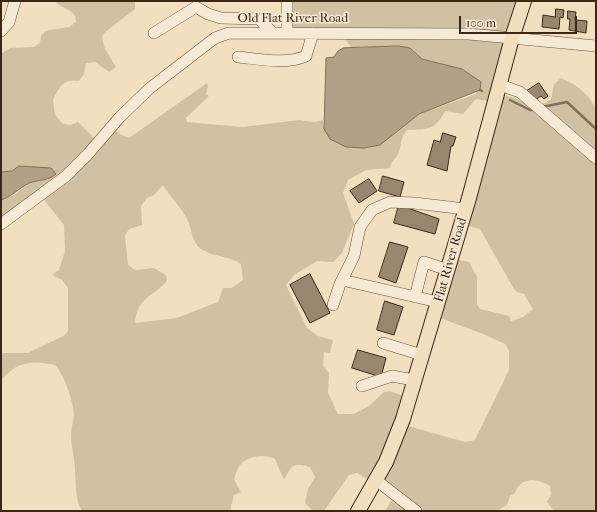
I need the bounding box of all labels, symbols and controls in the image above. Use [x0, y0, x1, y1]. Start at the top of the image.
scale bar [461, 8, 579, 34]
street label: Old Flat River Road [238, 11, 348, 27]
text: 100 m [466, 16, 496, 30]
street label: Flat River Road [431, 216, 471, 304]

